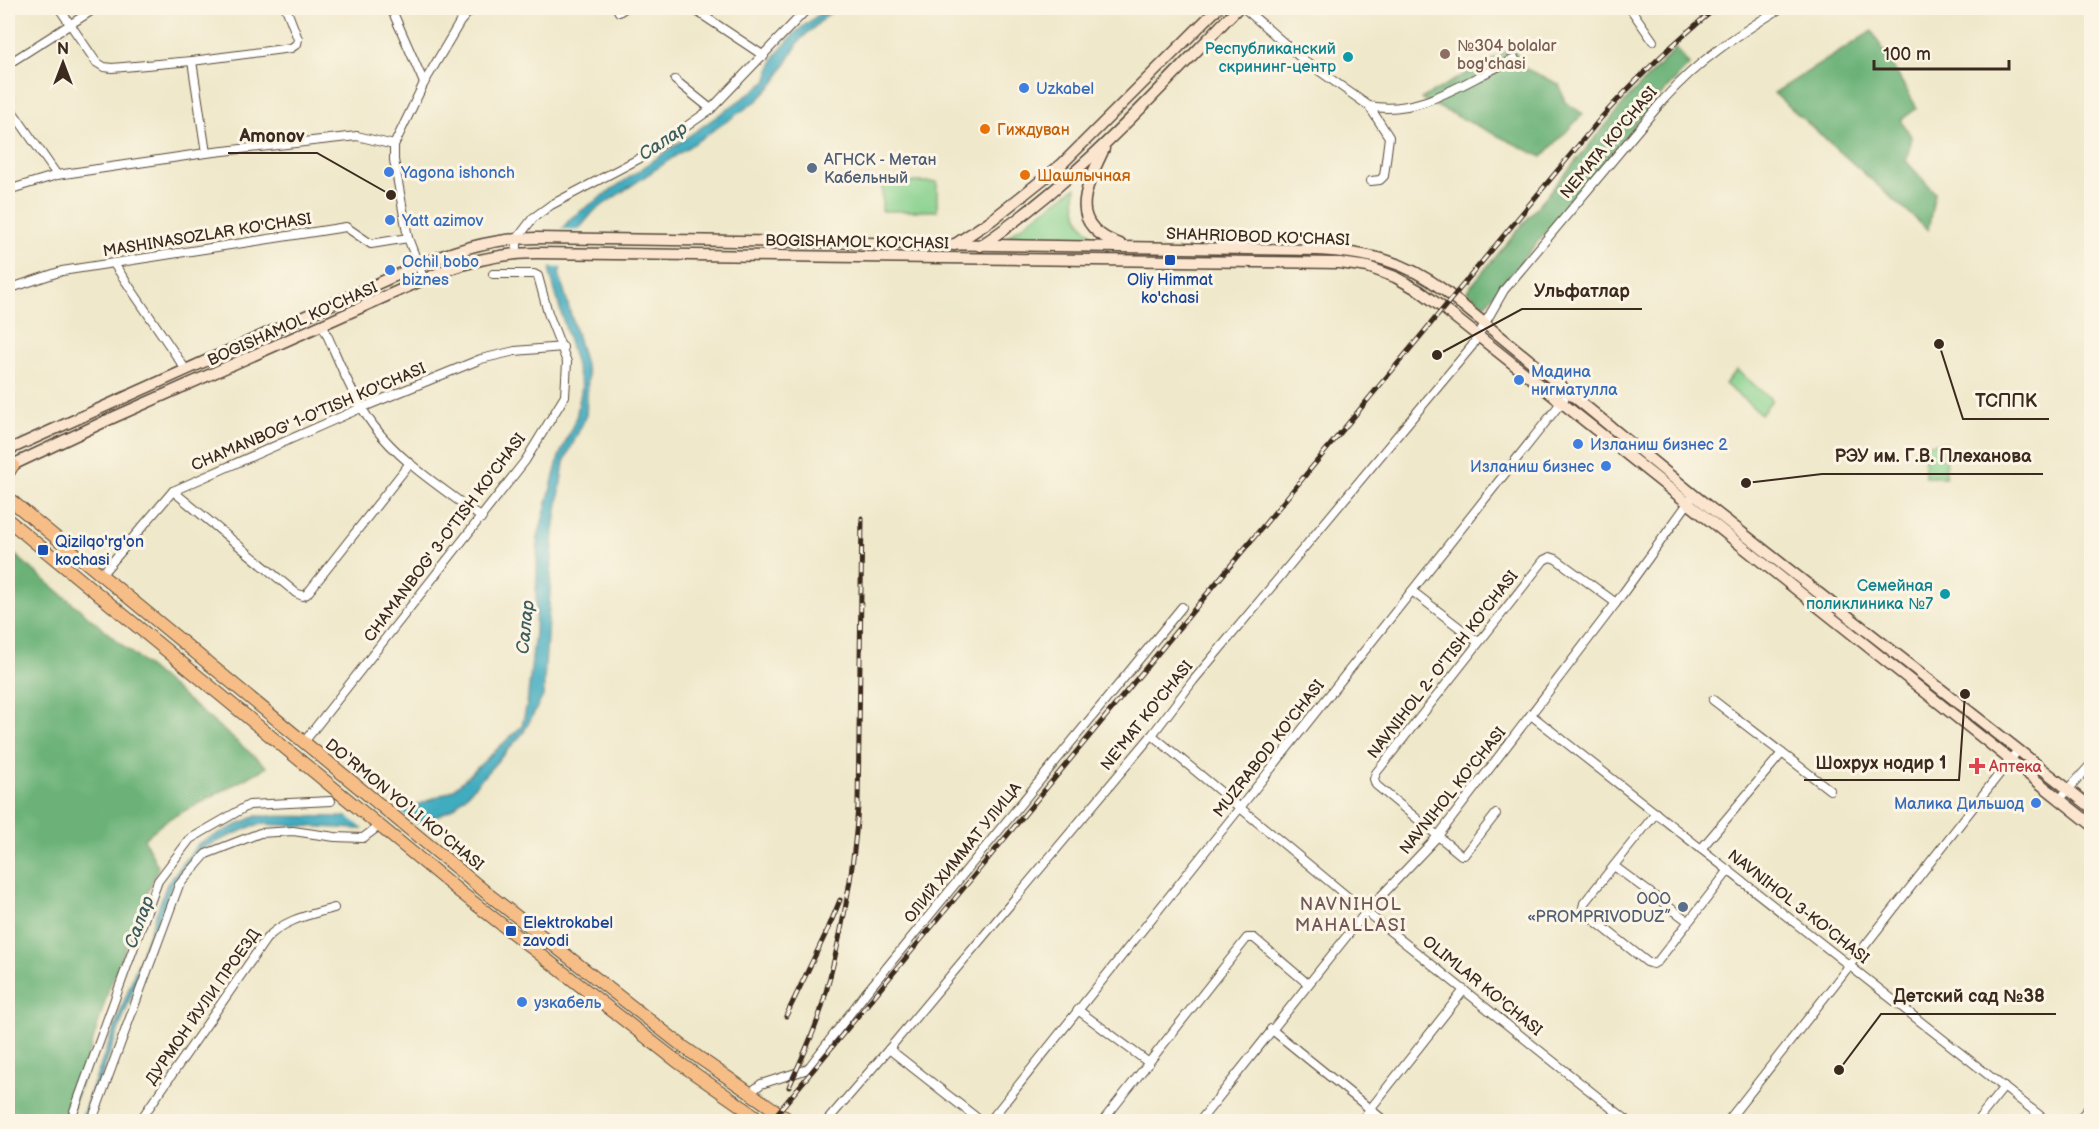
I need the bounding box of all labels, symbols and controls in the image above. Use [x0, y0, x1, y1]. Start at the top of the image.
north arrow [33, 33, 93, 93]
scale bar [1874, 33, 2009, 71]
place label: №304 bolalar bog'chasi [1457, 37, 1557, 74]
text: N [57, 40, 69, 59]
place label: Республиканский скрининг-центр [1205, 40, 1336, 77]
text: 100 m [1883, 44, 1931, 65]
marker: №304 bolalar bog'chasi [1438, 47, 1452, 61]
marker: Республиканский скрининг-центр [1341, 50, 1355, 64]
place label: Uzkabel [1036, 80, 1094, 99]
marker: Uzkabel [1017, 81, 1031, 95]
street label: NEMATA KO'CHASI [1557, 83, 1661, 203]
callout: Amonov [228, 117, 317, 153]
water label: Салар [635, 118, 691, 165]
place label: Гиждуван [997, 121, 1070, 140]
marker: Гиждуван [978, 122, 992, 136]
text: Amonov [239, 126, 305, 147]
place label: АГНСК - Метан Кабельный [823, 151, 937, 188]
marker: АГНСК - Метан Кабельный [805, 161, 819, 175]
place label: Yagona ishonch [400, 164, 515, 183]
marker: Yagona ishonch [382, 165, 396, 179]
place label: Шашлычная [1037, 167, 1131, 186]
marker: Шашлычная [1018, 168, 1032, 182]
street label: MASHINASOZLAR KO'CHASI [102, 210, 313, 261]
place label: Yatt azimov [401, 212, 484, 231]
marker: Yatt azimov [383, 213, 397, 227]
street label: SHAHRIOBOD KO'CHASI [1166, 225, 1350, 250]
street label: BOGISHAMOL KO'CHASI [765, 231, 949, 254]
place label: Ochil bobo biznes [402, 253, 479, 290]
marker: Oliy Himmat ko'chasi [1163, 253, 1177, 267]
marker: Ochil bobo biznes [383, 263, 397, 277]
place label: Oliy Himmat ko'chasi [1127, 271, 1213, 308]
callout: Ульфатлар [1522, 273, 1642, 309]
street label: BOGISHAMOL KO'CHASI [205, 278, 381, 370]
text: Ульфатлар [1534, 281, 1630, 302]
street label: CHAMANBOG' 1-O'TISH KO'CHASI [188, 359, 429, 476]
place label: Мадина нигматулла [1531, 363, 1618, 400]
marker: Мадина нигматулла [1512, 373, 1526, 387]
callout: ТСППК [1963, 383, 2049, 419]
text: ТСППК [1975, 391, 2038, 412]
street label: CHAMANBOG' 3-O'TISH KO'CHASI [360, 430, 530, 646]
place label: Изланиш бизнес 2 [1590, 436, 1728, 455]
marker: Изланиш бизнес 2 [1571, 437, 1585, 451]
callout: РЭУ им. Г.В. Плеханова [1822, 438, 2043, 474]
text: РЭУ им. Г.В. Плеханова [1835, 446, 2032, 467]
place label: Изланиш бизнес [1470, 458, 1594, 477]
marker: Изланиш бизнес [1599, 459, 1613, 473]
place label: Qizilqo'rg'on kochasi [55, 533, 144, 570]
marker: Qizilqo'rg'on kochasi [36, 543, 50, 557]
street label: NAVNIHOL 2- O'TISH KO'CHASI [1364, 567, 1522, 763]
place label: Cемейная поликлиника №7 [1806, 577, 1933, 614]
marker: Cемейная поликлиника №7 [1938, 587, 1952, 601]
water label: Салар [512, 599, 539, 655]
street label: NE'MAT KO'CHASI [1097, 657, 1197, 775]
street label: MUZRABOD KO'CHASI [1210, 676, 1329, 821]
street label: NAVNIHOL KO'CHASI [1396, 723, 1510, 858]
street label: DO‘RMON YO‘LI KO‘CHASI [321, 735, 487, 875]
callout: Шохрух нодир 1 [1804, 744, 1959, 780]
text: Шохрух нодир 1 [1815, 753, 1947, 774]
place label: Аптека [1988, 758, 2043, 777]
marker: Аптека [1970, 759, 1984, 773]
street label: ОЛИЙ ХИММАТ УЛИЦА [901, 779, 1026, 927]
place label: Малика Дильшод [1894, 795, 2024, 814]
marker: Малика Дильшод [2029, 796, 2043, 810]
street label: NAVNIHOL 3-KO'CHASI [1724, 846, 1872, 968]
place label: ООО «PROMPRIVODUZ” [1527, 890, 1671, 927]
water label: Салар [120, 893, 159, 951]
district label: NAVNIHOL MAHALLASI [1295, 894, 1407, 936]
marker: ООО «PROMPRIVODUZ” [1676, 900, 1690, 914]
place label: Elektrokabel zavodi [523, 914, 613, 951]
marker: Elektrokabel zavodi [504, 924, 518, 938]
street label: ДУРМОН ЙУЛИ ПРОЕЗД [142, 925, 264, 1089]
street label: OLIMLAR KO'CHASI [1418, 932, 1546, 1040]
callout: Детский сад №38 [1881, 978, 2056, 1014]
text: Детский сад №38 [1893, 986, 2045, 1007]
place label: узкабель [534, 994, 602, 1013]
marker: узкабель [515, 995, 529, 1009]

